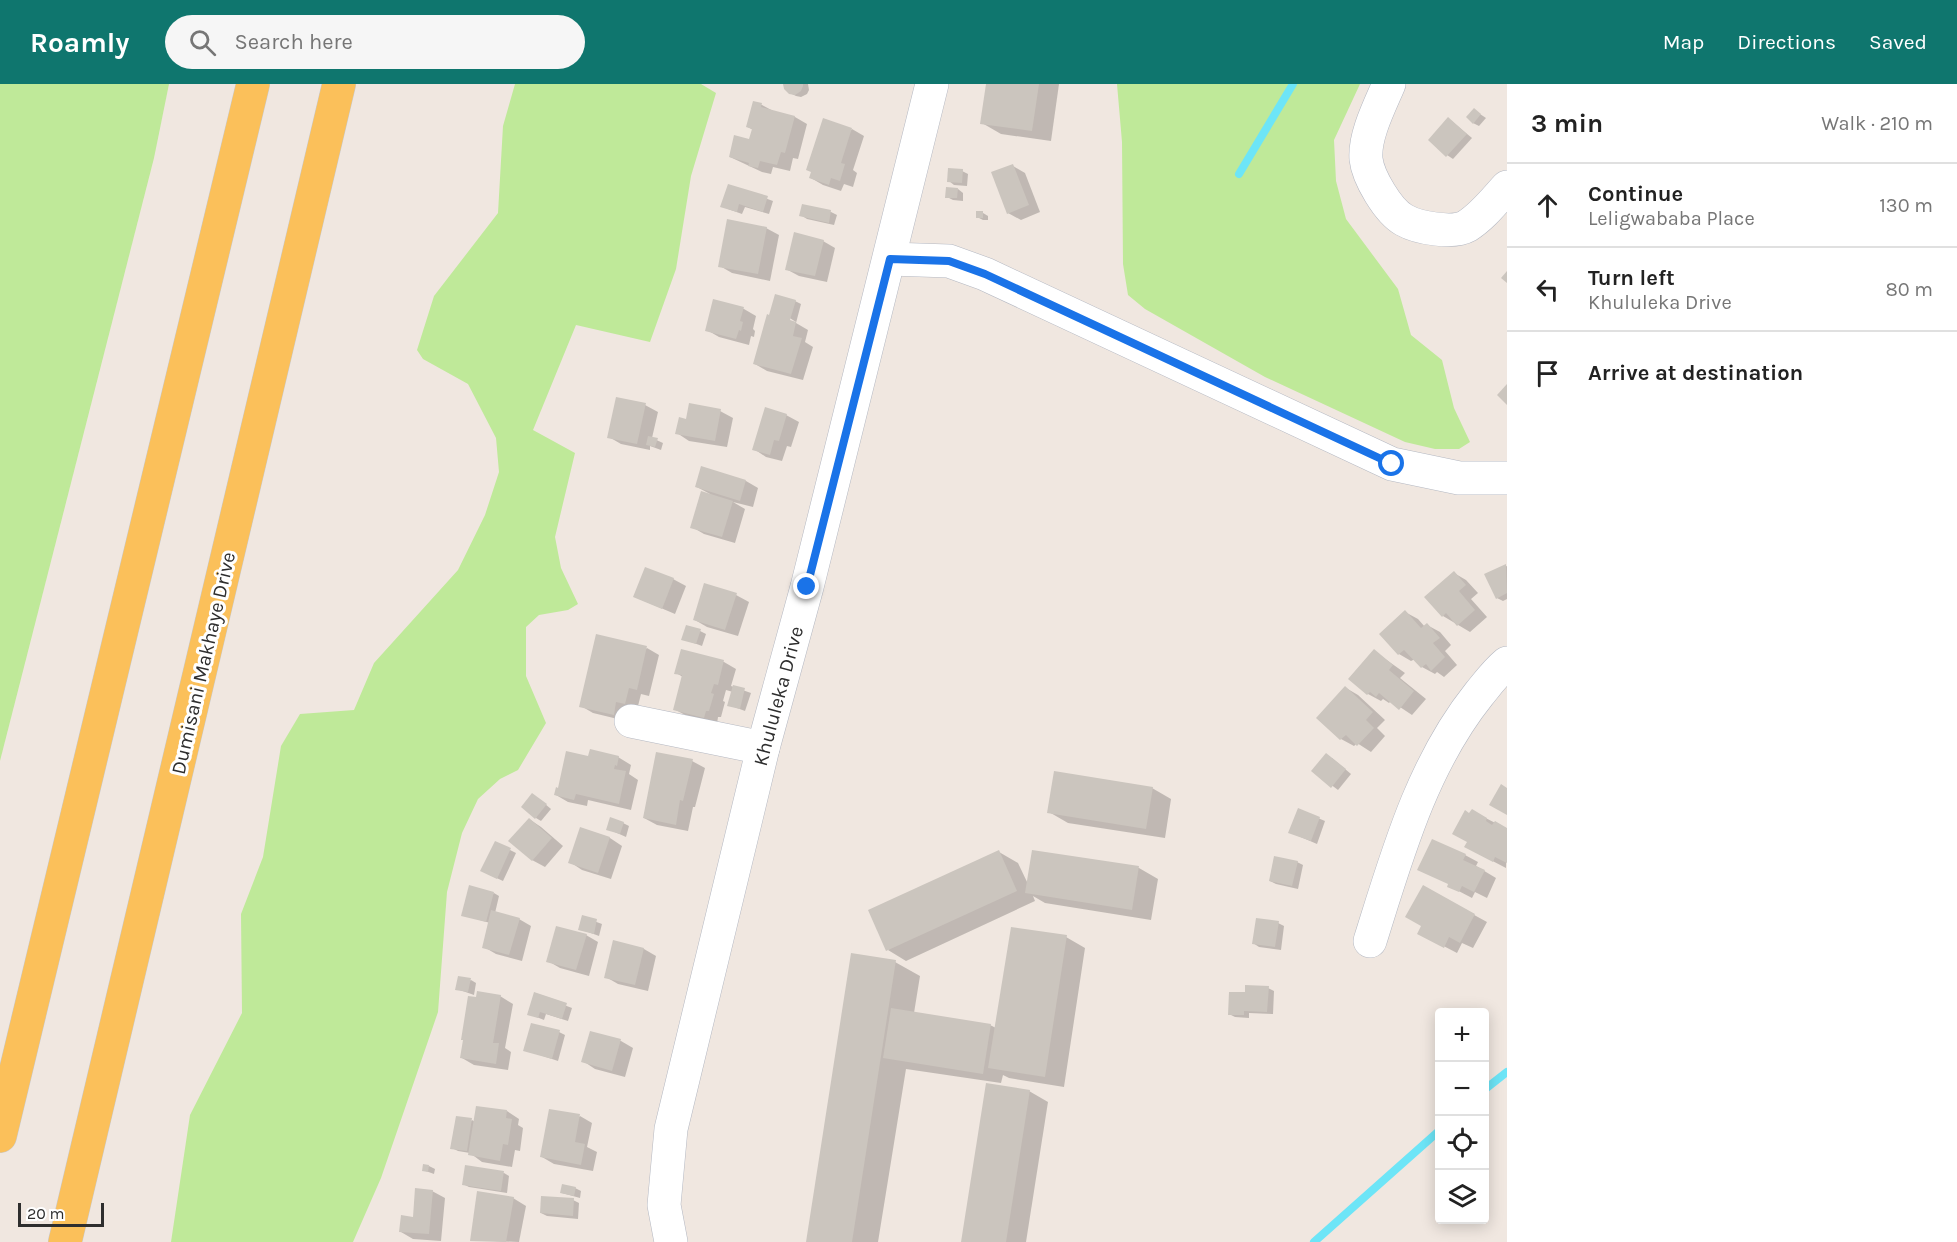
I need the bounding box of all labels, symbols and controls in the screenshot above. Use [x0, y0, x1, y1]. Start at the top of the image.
search box [165, 15, 585, 69]
text: Roamly [30, 26, 129, 59]
icon: search [186, 26, 219, 59]
text: Search here [234, 29, 353, 55]
text: Map [1663, 30, 1704, 54]
text: Directions [1737, 30, 1836, 54]
text: Saved [1869, 30, 1927, 54]
text: 3 min [1531, 108, 1603, 139]
text: Walk · 210 m [1821, 112, 1933, 135]
text: Continue [1588, 181, 1683, 207]
icon: ahead [1531, 189, 1564, 222]
text: 130 m [1879, 194, 1933, 217]
text: Leligwababa Place [1588, 207, 1755, 230]
text: Turn left [1588, 265, 1675, 291]
icon: left [1531, 273, 1564, 306]
text: 80 m [1885, 278, 1933, 301]
text: Khululeka Drive [1588, 291, 1732, 314]
icon: arrive [1531, 357, 1564, 390]
text: Arrive at destination [1588, 360, 1803, 386]
route start [1378, 450, 1404, 476]
street label: Dumisani Makhaye Drive [167, 550, 240, 777]
route end [793, 573, 819, 599]
street label: Khululeka Drive [749, 624, 808, 768]
map controls [1435, 1008, 1489, 1224]
button: + [1435, 1008, 1489, 1062]
button: − [1435, 1062, 1489, 1116]
button: locate [1435, 1116, 1489, 1170]
button: layers [1435, 1170, 1489, 1224]
scale bar [18, 1200, 104, 1228]
text: 20 m [27, 1204, 65, 1223]

